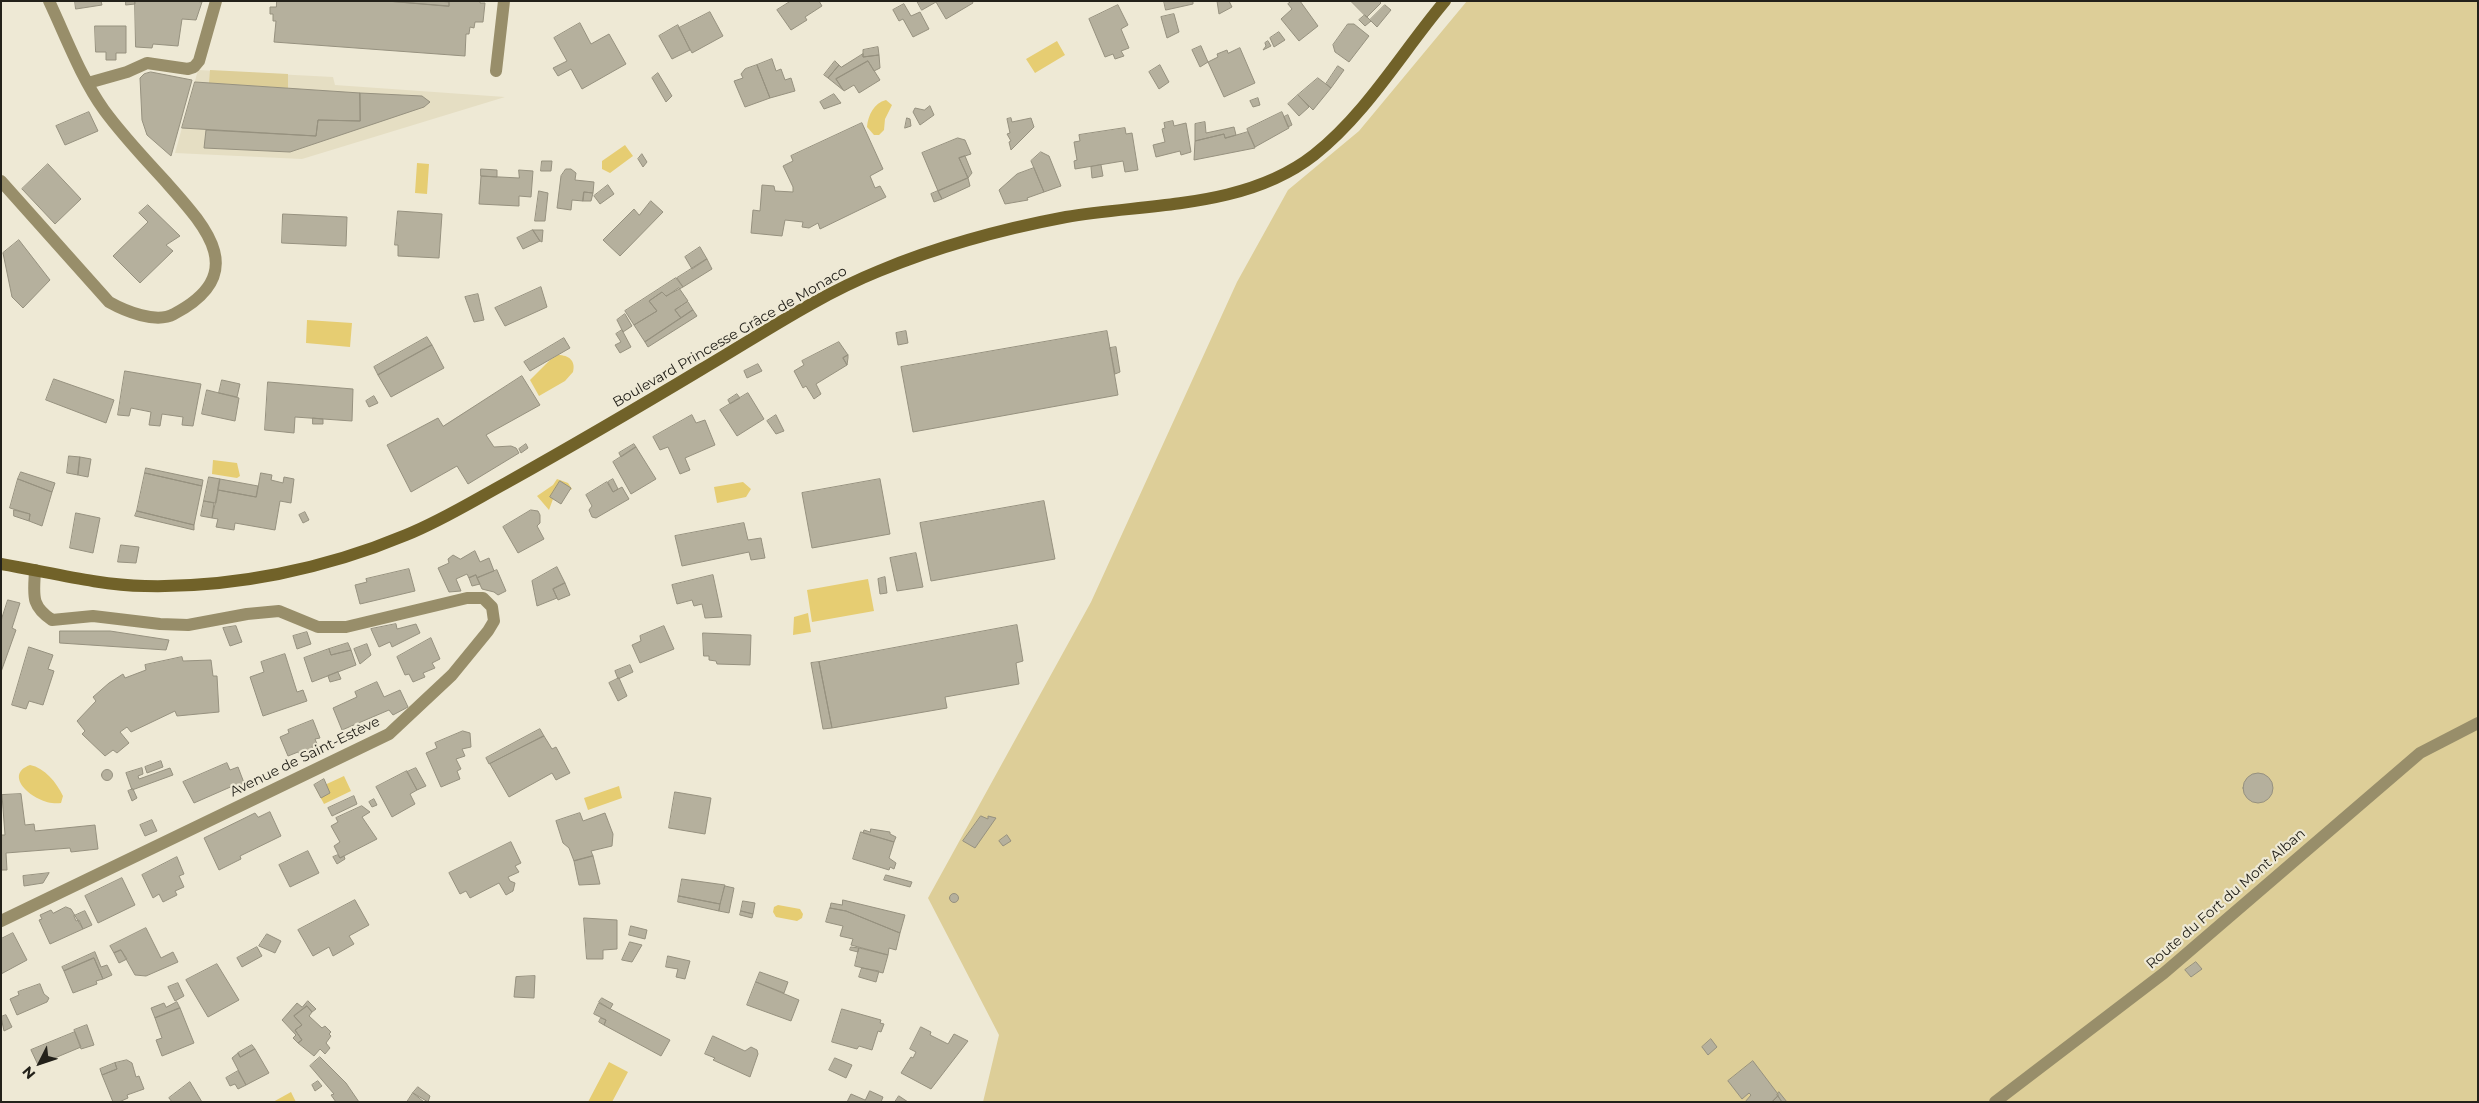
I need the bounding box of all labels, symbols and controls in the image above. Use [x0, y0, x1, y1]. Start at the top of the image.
street label: Boulevard Princesse Grâce de Monaco [610, 263, 850, 411]
street label: Avenue de Saint-Estève [227, 713, 383, 801]
street label: Route du Fort du Mont Alban [2143, 825, 2309, 973]
north arrow [15, 1038, 65, 1088]
text: N [18, 1063, 39, 1083]

